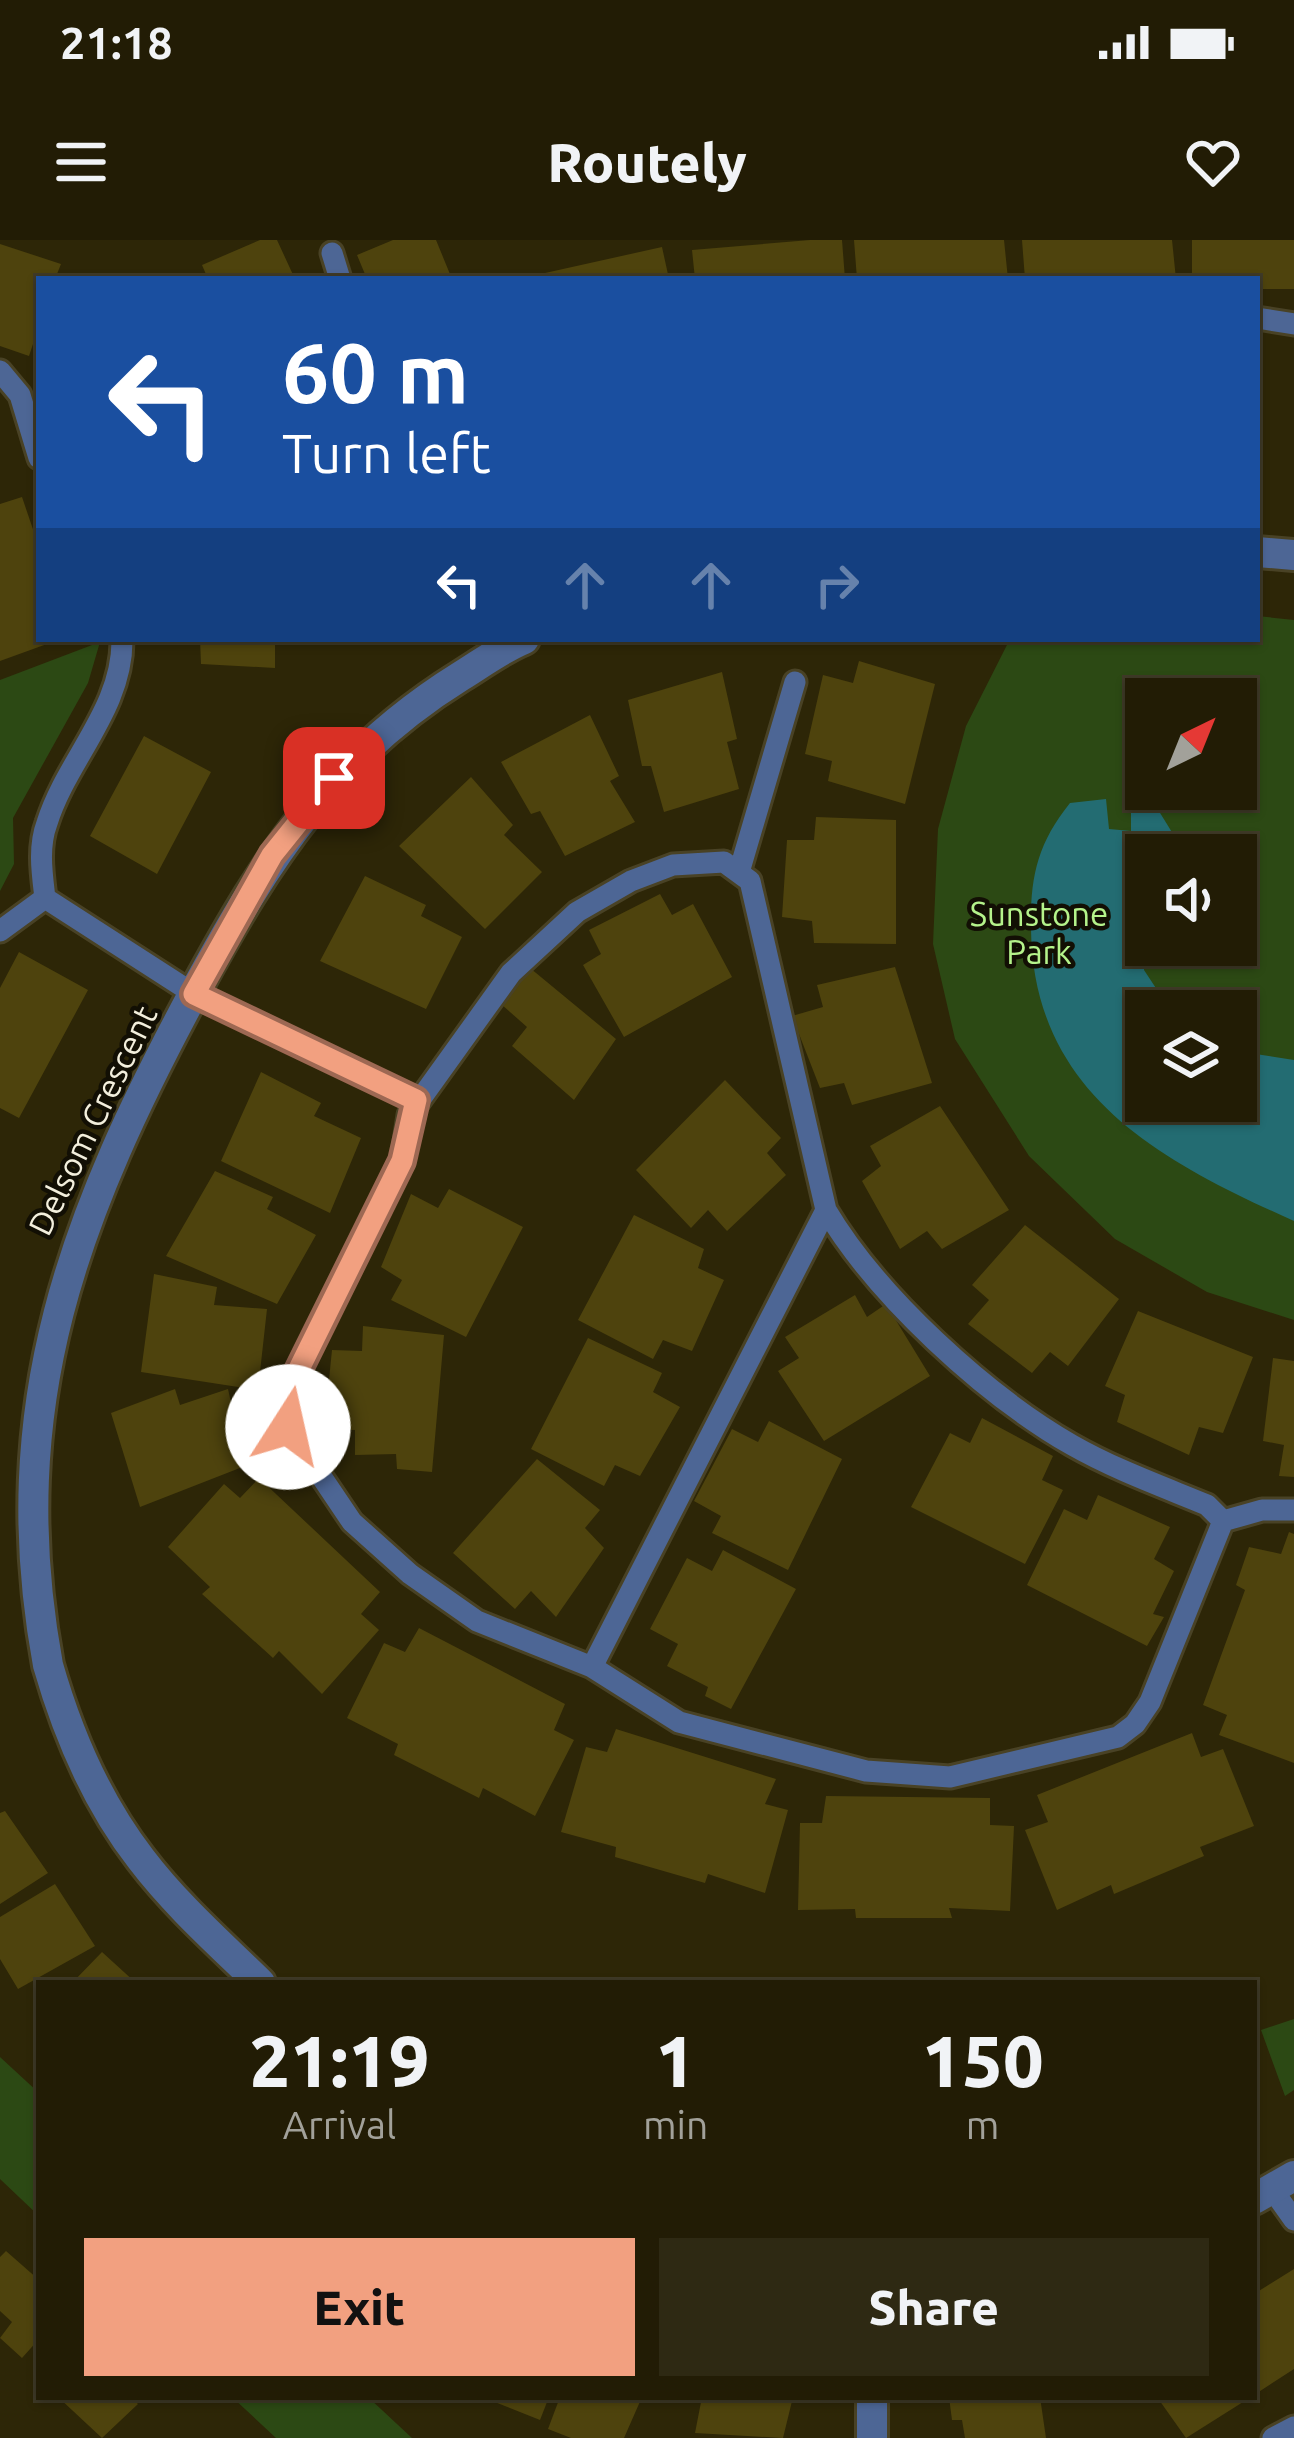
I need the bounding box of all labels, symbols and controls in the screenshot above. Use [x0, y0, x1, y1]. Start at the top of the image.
text: 21:18 [60, 17, 173, 68]
icon: menu [48, 129, 114, 195]
icon: heart [1180, 129, 1246, 195]
text: Routely [547, 132, 747, 192]
icon: left [84, 324, 240, 480]
text: 60 m [282, 325, 469, 419]
text: Turn left [282, 423, 491, 483]
icon: left [426, 552, 492, 618]
icon: ahead [552, 552, 618, 618]
icon: ahead [678, 552, 744, 618]
icon: right [804, 552, 870, 618]
north arrow [1125, 678, 1257, 810]
map controls [1125, 678, 1257, 1122]
pin [283, 727, 385, 829]
icon: arrive [301, 745, 367, 811]
button: sound [1125, 834, 1257, 966]
park label: Sunstone Park [970, 895, 1108, 970]
button: layers [1125, 990, 1257, 1122]
street label: Delsom Crescent [21, 999, 164, 1241]
position arrow [225, 1364, 351, 1490]
text: 21:19 [249, 2020, 430, 2101]
text: 1 [655, 2020, 696, 2101]
text: 150 [922, 2020, 1044, 2101]
text: Arrival [283, 2103, 396, 2146]
text: min [643, 2103, 708, 2146]
text: m [966, 2103, 999, 2146]
button: Exit [84, 2238, 635, 2376]
button: Share [659, 2238, 1209, 2376]

